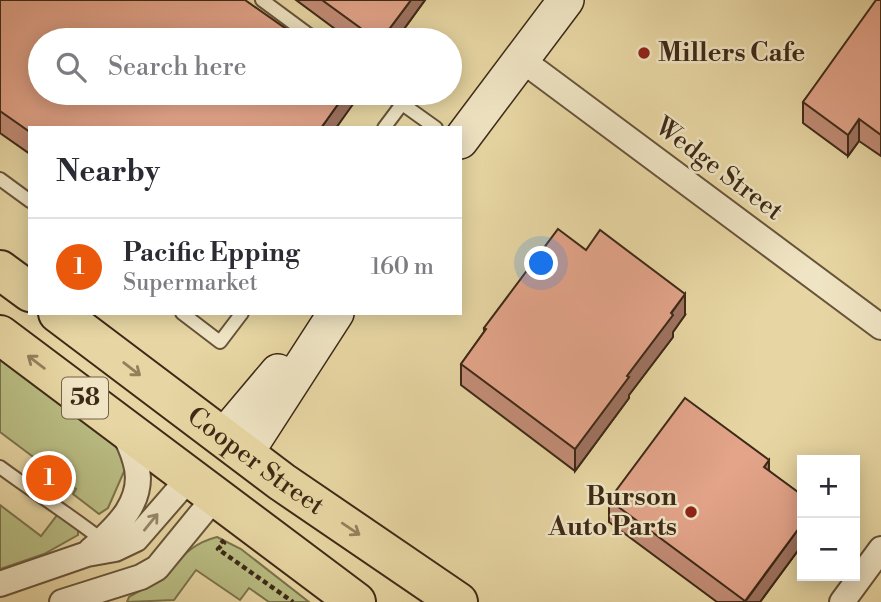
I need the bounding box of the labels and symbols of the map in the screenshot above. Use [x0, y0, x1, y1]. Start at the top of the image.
place label: Millers Cafe [658, 37, 805, 69]
marker: Millers Cafe [636, 45, 652, 61]
street label: Wedge Street [648, 110, 789, 228]
your location [524, 246, 558, 280]
one-way arrow [27, 355, 46, 370]
one-way arrow [123, 361, 142, 376]
road number: 58 [62, 377, 108, 418]
street label: Cooper Street [181, 400, 330, 522]
pin: 1 [26, 452, 72, 504]
place label: Burson Auto Parts [547, 481, 677, 543]
marker: Burson Auto Parts [683, 504, 699, 520]
one-way arrow [143, 514, 158, 532]
one-way arrow [341, 521, 360, 536]

